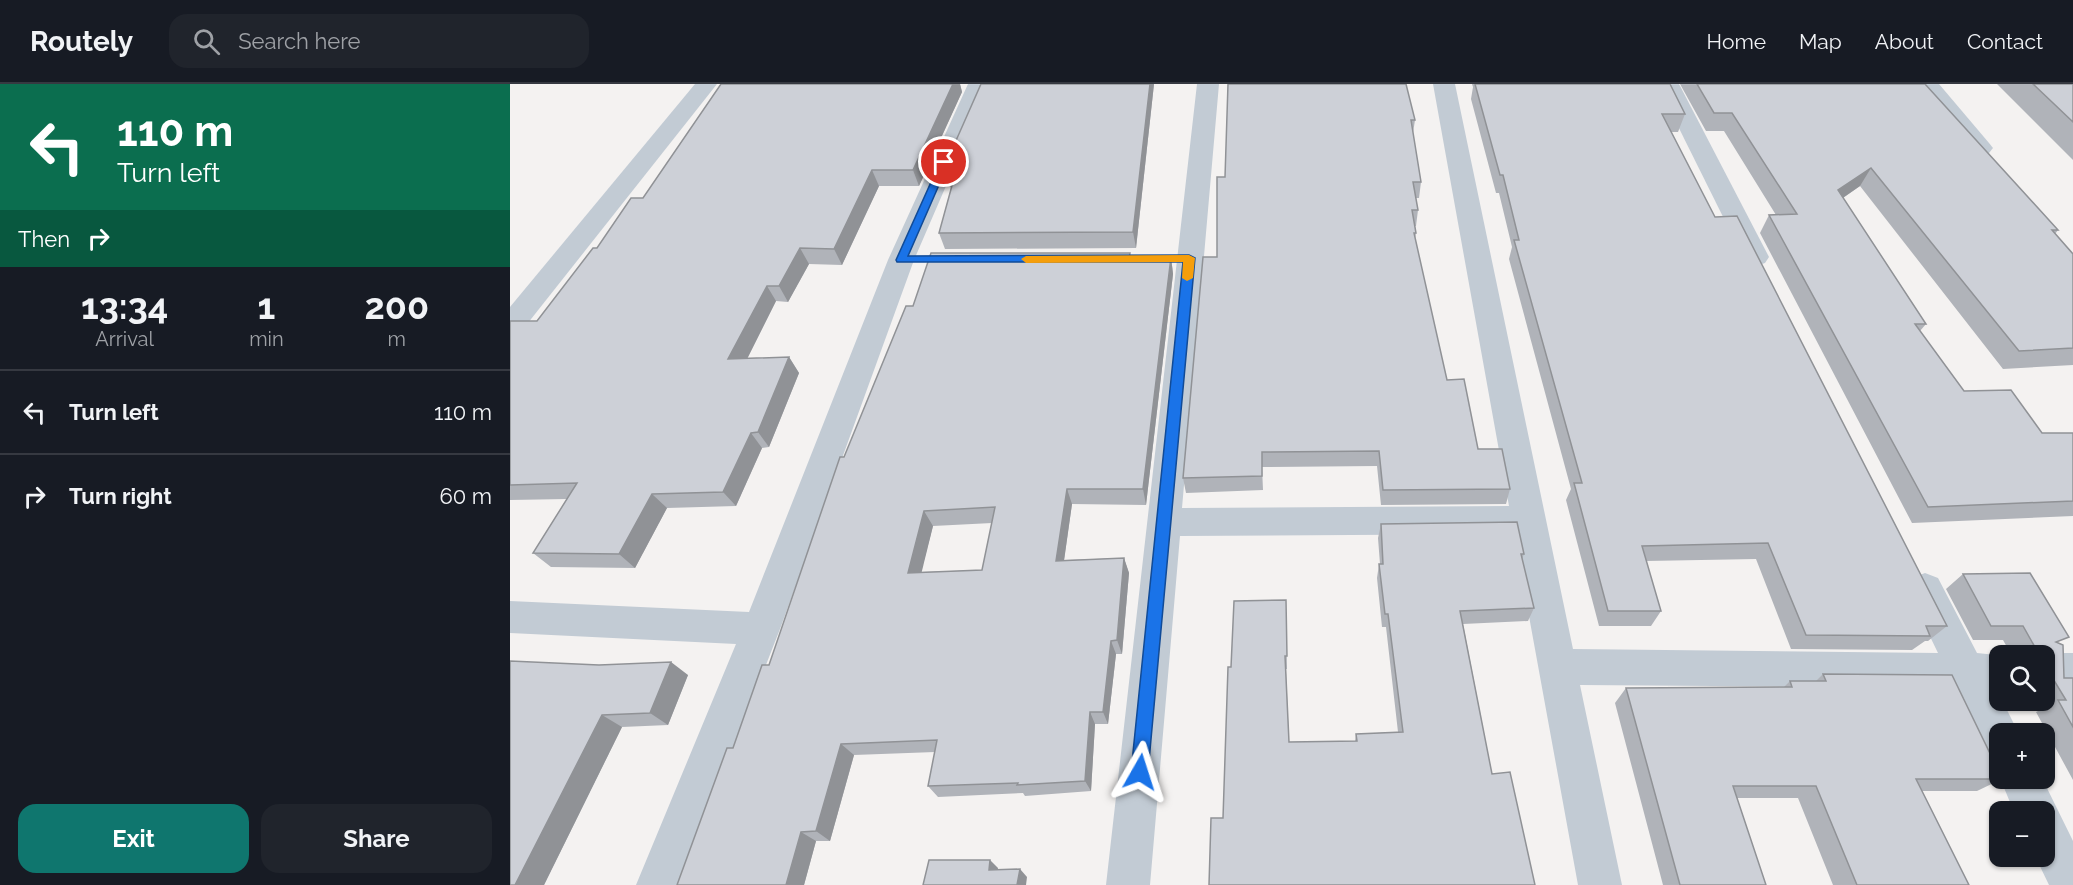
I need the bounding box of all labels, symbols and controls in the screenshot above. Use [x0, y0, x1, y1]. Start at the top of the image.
search box [169, 14, 589, 68]
text: Routely [30, 25, 133, 58]
icon: search [190, 25, 223, 58]
text: Search here [238, 28, 360, 54]
text: Home [1707, 29, 1766, 54]
text: Map [1799, 29, 1842, 54]
text: About [1875, 29, 1934, 54]
text: Contact [1967, 29, 2043, 54]
text: 110 m [117, 107, 233, 156]
icon: left [18, 108, 96, 186]
pin [918, 136, 969, 187]
icon: arrive [927, 145, 960, 178]
text: Turn left [117, 157, 220, 188]
icon: right [82, 222, 115, 255]
text: Then [18, 226, 70, 252]
text: 13:34 [81, 285, 168, 327]
text: 1 [258, 285, 275, 327]
text: 200 [365, 285, 429, 327]
text: Arrival [95, 327, 154, 351]
text: min [249, 327, 284, 351]
text: m [388, 327, 406, 351]
icon: left [18, 396, 51, 429]
text: Turn left [69, 399, 159, 425]
text: 110 m [434, 399, 492, 425]
icon: right [18, 480, 51, 513]
text: Turn right [69, 483, 172, 509]
text: 60 m [439, 483, 492, 509]
map controls [1989, 645, 2055, 867]
button: search [1989, 645, 2055, 711]
button: + [1989, 723, 2055, 789]
position arrow [1108, 740, 1172, 804]
button: − [1989, 801, 2055, 867]
button: Exit [18, 804, 249, 873]
button: Share [261, 804, 492, 873]

